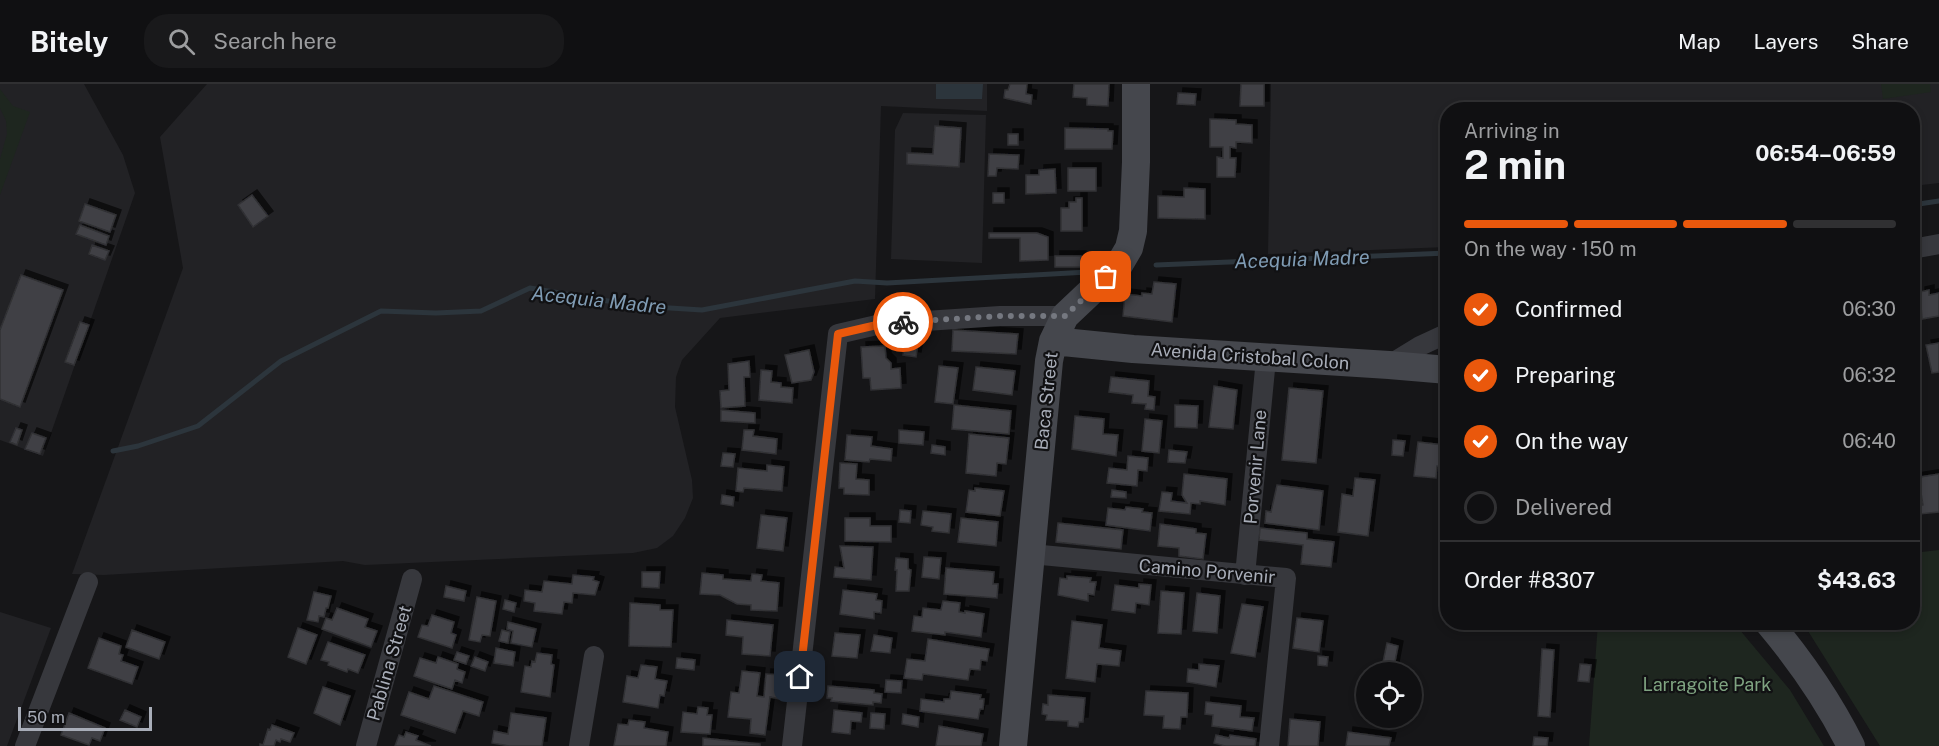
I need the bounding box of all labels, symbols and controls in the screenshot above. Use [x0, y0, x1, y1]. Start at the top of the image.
search box [144, 14, 564, 68]
text: Bitely [30, 25, 108, 58]
icon: search [165, 25, 198, 58]
text: Search here [213, 28, 337, 54]
text: Map [1678, 29, 1721, 54]
text: Layers [1754, 29, 1818, 54]
text: Share [1851, 29, 1909, 54]
text: Arriving in [1464, 119, 1559, 143]
text: 06:54–06:59 [1755, 140, 1896, 166]
text: 2 min [1464, 142, 1566, 188]
text: On the way · 150 m [1464, 237, 1636, 261]
water label: Acequia Madre [1234, 245, 1370, 273]
pin [1080, 251, 1131, 302]
icon: bag [1089, 260, 1122, 293]
water label: Acequia Madre [530, 281, 668, 319]
courier [873, 292, 933, 352]
icon: check [1464, 293, 1497, 326]
text: Confirmed [1515, 296, 1622, 322]
text: 06:30 [1842, 297, 1896, 321]
icon: bike [887, 306, 920, 339]
street label: Avenida Cristobal Colon [1150, 339, 1350, 373]
street label: Baca Street [1030, 351, 1062, 451]
icon: check [1464, 359, 1497, 392]
text: Preparing [1515, 362, 1616, 388]
text: 06:32 [1842, 363, 1896, 387]
street label: Porvenir Lane [1240, 409, 1270, 525]
icon: check [1464, 425, 1497, 458]
text: On the way [1515, 428, 1628, 454]
text: 06:40 [1842, 429, 1896, 453]
text: Delivered [1515, 494, 1612, 520]
street label: Camino Porvenir [1138, 555, 1276, 587]
text: Order #8307 [1464, 567, 1595, 593]
text: $43.63 [1817, 567, 1896, 593]
street label: Pablina Street [362, 603, 416, 723]
pin [774, 651, 825, 702]
icon: home [783, 660, 816, 693]
map controls [1356, 662, 1422, 728]
button: locate [1356, 662, 1422, 728]
park label: Larragoite Park [1643, 674, 1771, 695]
scale bar [18, 704, 152, 732]
text: 50 m [27, 708, 65, 727]

